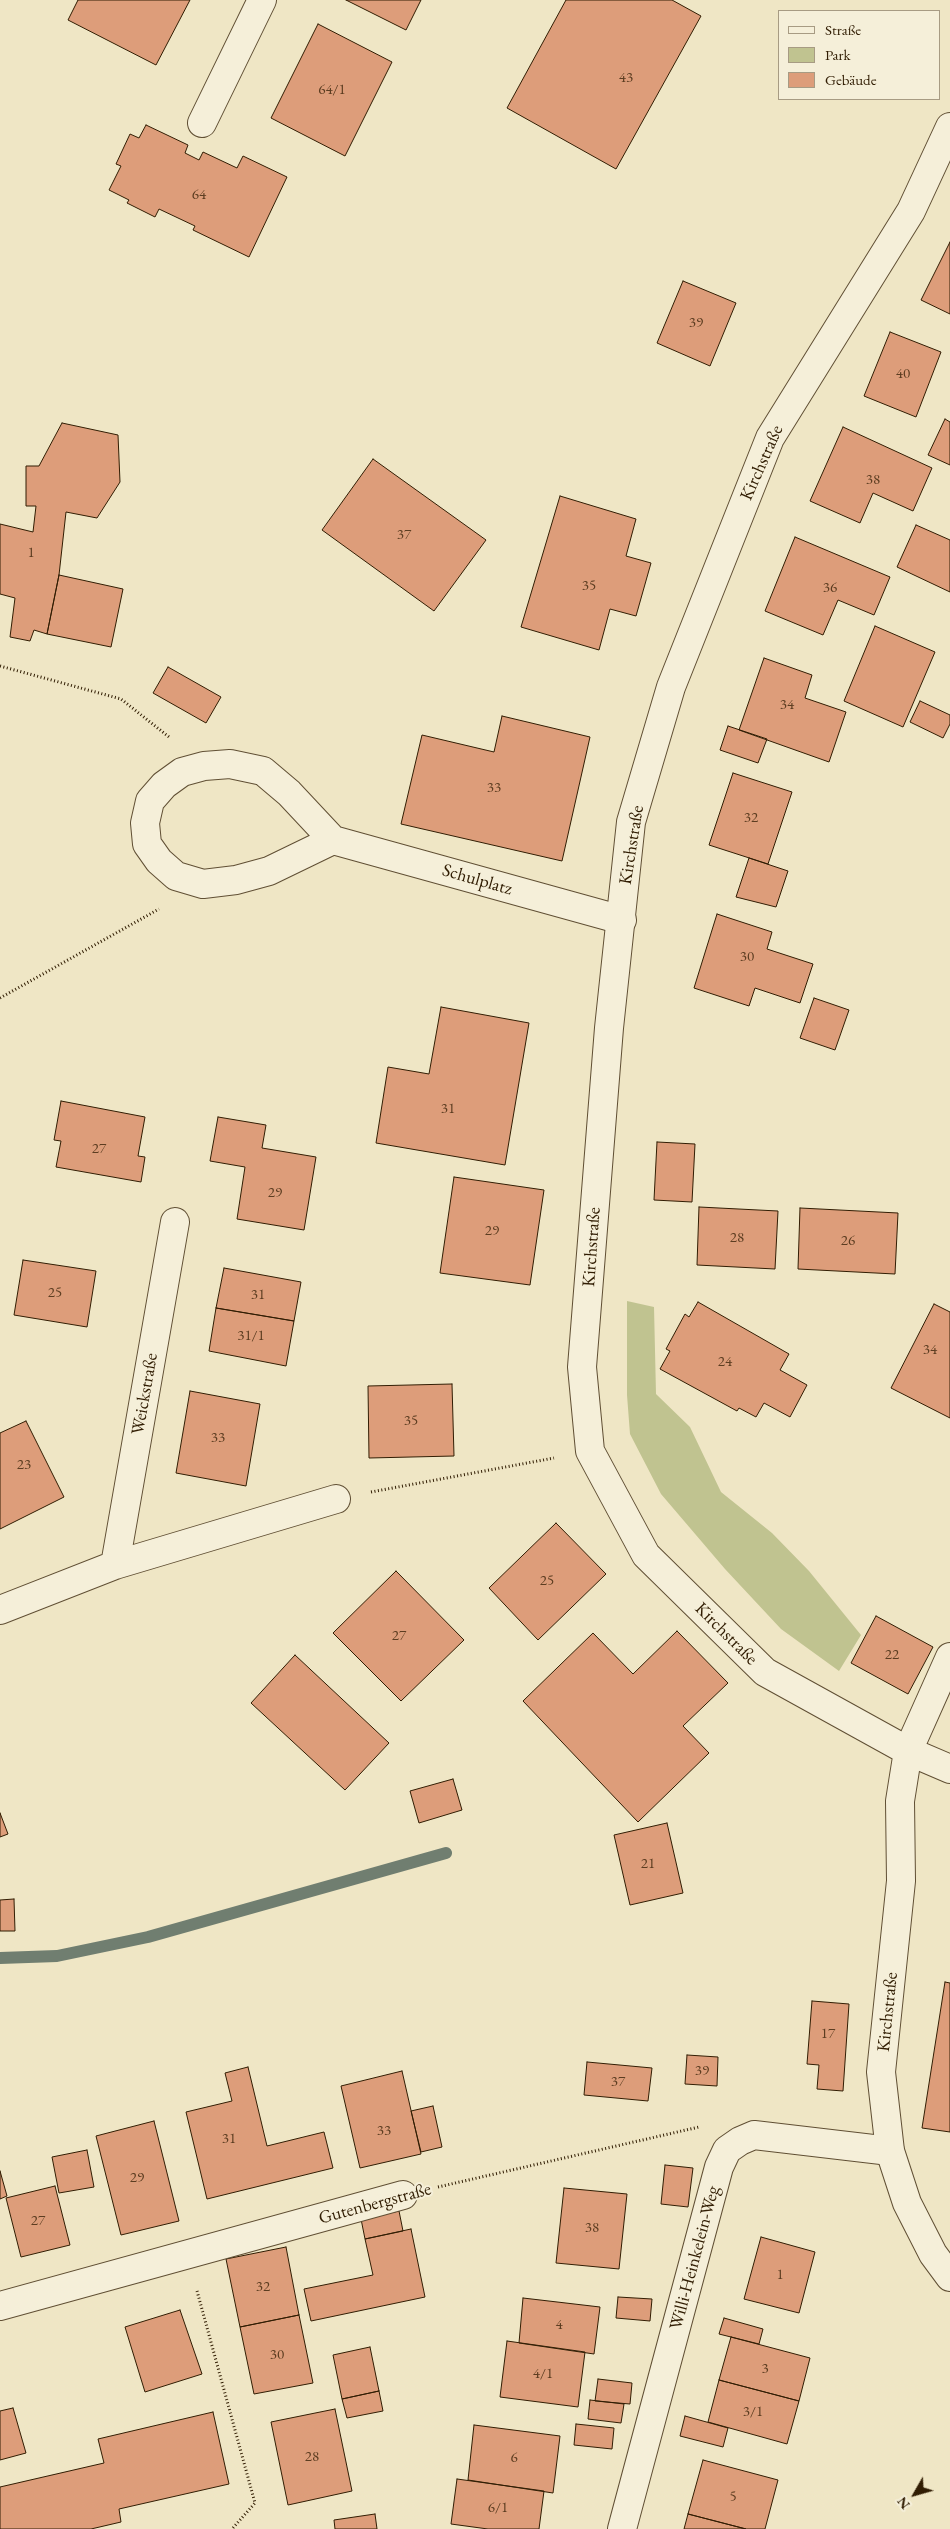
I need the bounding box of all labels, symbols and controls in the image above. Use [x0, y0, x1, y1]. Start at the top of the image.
legend [778, 10, 940, 100]
text: Straße [825, 20, 861, 39]
text: Park [825, 45, 851, 64]
house number: 43 [619, 69, 633, 87]
text: Gebäude [825, 70, 877, 89]
house number: 64/1 [318, 81, 346, 99]
house number: 64 [192, 186, 206, 204]
house number: 39 [689, 314, 703, 332]
house number: 40 [896, 365, 910, 383]
street label: Kirchstraße [736, 422, 788, 504]
house number: 38 [866, 471, 880, 489]
house number: 37 [397, 526, 411, 544]
house number: 1 [27, 544, 35, 562]
house number: 35 [582, 577, 596, 595]
house number: 36 [823, 579, 837, 597]
house number: 34 [780, 696, 794, 714]
house number: 33 [487, 779, 501, 797]
street label: Kirchstraße [615, 804, 649, 886]
house number: 32 [744, 809, 758, 827]
street label: Schulplatz [440, 860, 514, 900]
house number: 30 [740, 948, 754, 966]
house number: 31 [441, 1100, 455, 1118]
house number: 27 [92, 1140, 106, 1158]
house number: 29 [268, 1184, 282, 1202]
street label: Kirchstraße [578, 1206, 606, 1288]
house number: 29 [485, 1222, 499, 1240]
house number: 28 [730, 1229, 744, 1247]
house number: 26 [841, 1232, 855, 1250]
house number: 25 [48, 1284, 62, 1302]
house number: 31 [251, 1286, 265, 1304]
house number: 31/1 [237, 1327, 265, 1345]
house number: 34 [923, 1341, 937, 1359]
street label: Weickstraße [127, 1351, 163, 1437]
house number: 24 [718, 1353, 732, 1371]
house number: 35 [404, 1412, 418, 1430]
house number: 33 [211, 1429, 225, 1447]
house number: 23 [17, 1456, 31, 1474]
house number: 25 [540, 1572, 554, 1590]
street label: Kirchstraße [690, 1598, 762, 1670]
house number: 27 [392, 1627, 406, 1645]
house number: 22 [885, 1646, 899, 1664]
house number: 21 [641, 1855, 655, 1873]
street label: Kirchstraße [873, 1971, 903, 2053]
house number: 17 [821, 2025, 835, 2043]
house number: 39 [695, 2062, 709, 2080]
house number: 37 [611, 2073, 625, 2091]
house number: 33 [377, 2122, 391, 2140]
house number: 31 [222, 2130, 236, 2148]
house number: 29 [130, 2169, 144, 2187]
street label: Gutenbergstraße [316, 2179, 434, 2229]
street label: Willi-Heinkelein-Weg [665, 2184, 725, 2332]
house number: 27 [31, 2212, 45, 2230]
house number: 38 [585, 2219, 599, 2237]
house number: 1 [776, 2266, 784, 2284]
house number: 32 [256, 2278, 270, 2296]
house number: 4 [555, 2316, 563, 2334]
house number: 30 [270, 2346, 284, 2364]
house number: 3 [761, 2360, 769, 2378]
house number: 4/1 [533, 2365, 553, 2383]
house number: 3/1 [743, 2403, 763, 2421]
house number: 28 [305, 2448, 319, 2466]
house number: 6 [510, 2449, 518, 2467]
north arrow [890, 2469, 940, 2519]
house number: 5 [729, 2488, 737, 2506]
text: N [893, 2493, 914, 2513]
house number: 6/1 [488, 2499, 508, 2517]

